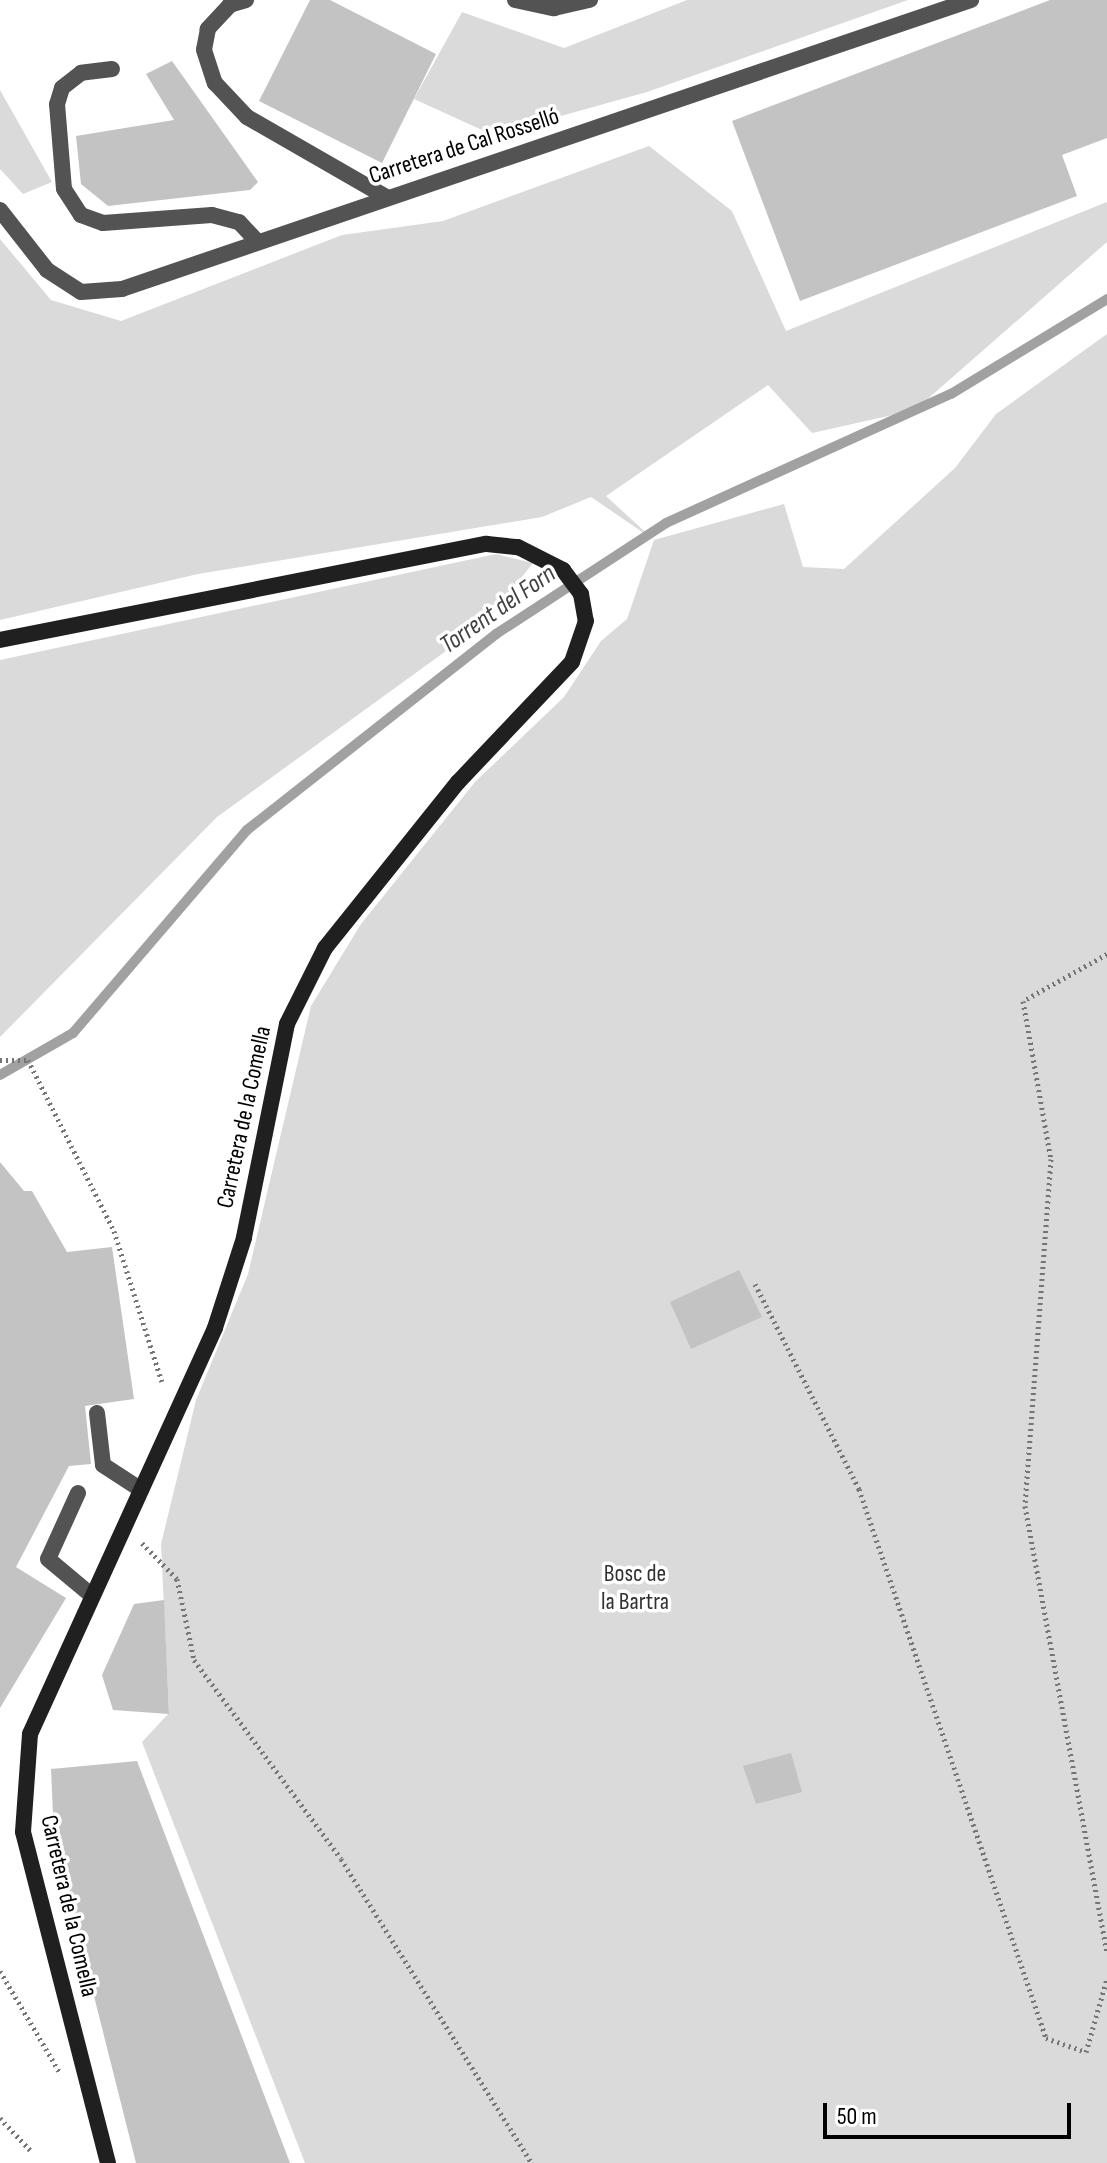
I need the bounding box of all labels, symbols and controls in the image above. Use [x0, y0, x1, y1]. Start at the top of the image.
street label: Carretera de Cal Rosselló [365, 102, 563, 190]
water label: Torrent del Forn [434, 559, 562, 661]
street label: Carretera de la Comella [211, 1023, 277, 1211]
park label: Bosc de la Bartra [601, 1560, 669, 1616]
street label: Carretera de la Comella [34, 1812, 104, 2000]
scale bar [827, 2087, 1075, 2137]
text: 50 m [837, 2102, 877, 2131]

